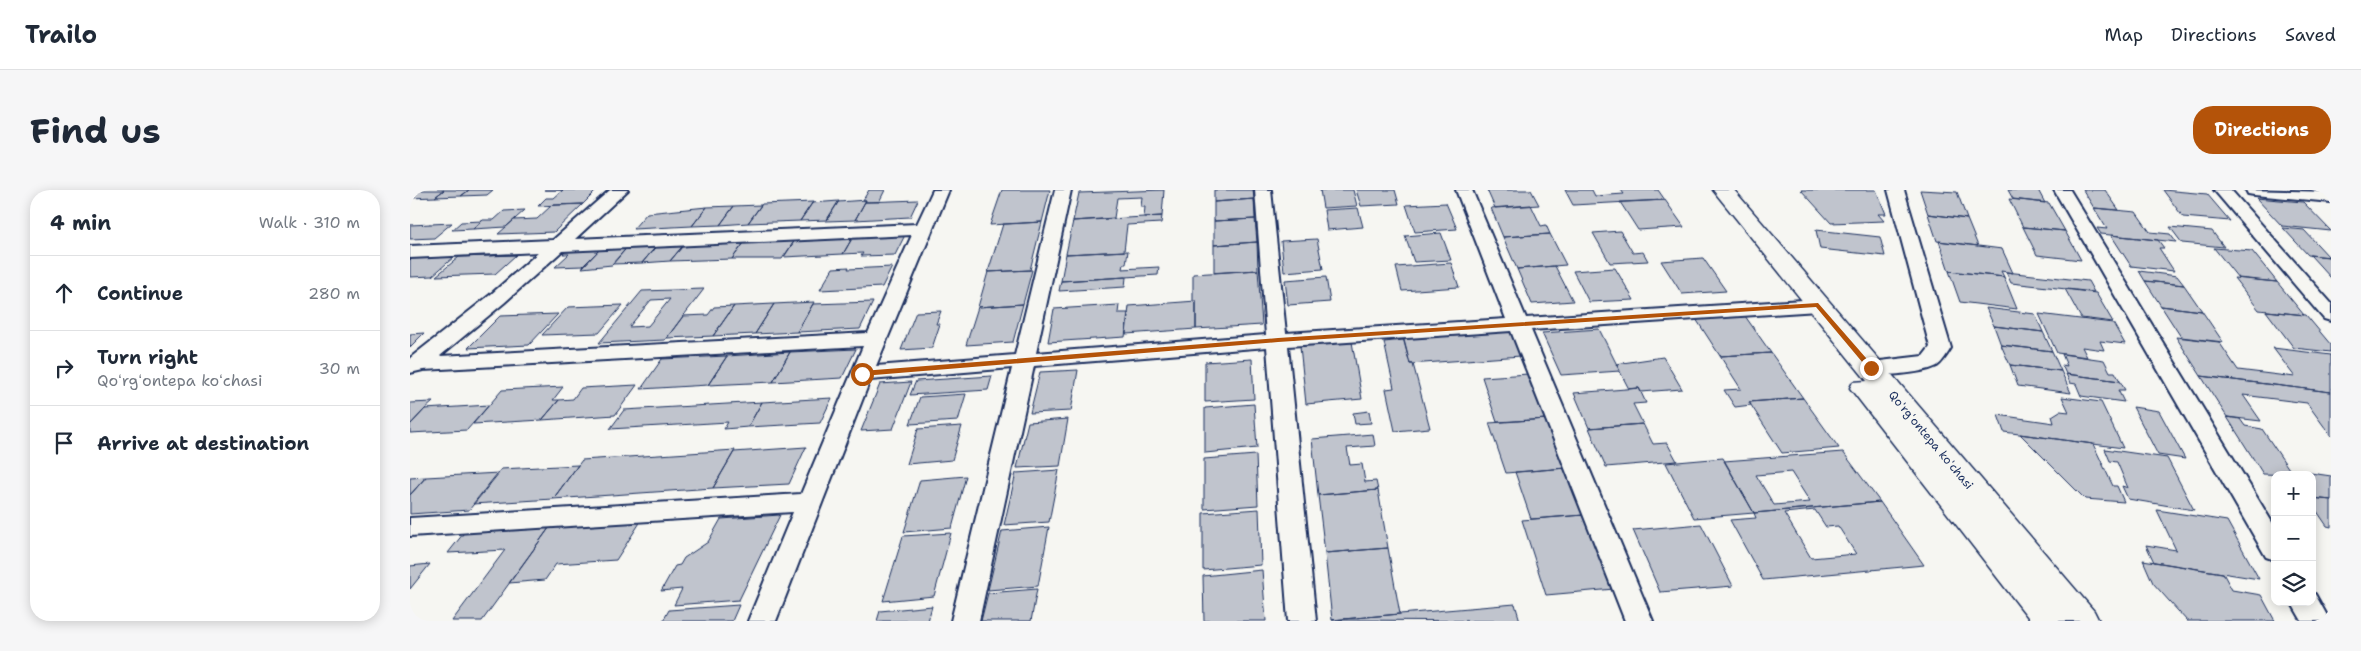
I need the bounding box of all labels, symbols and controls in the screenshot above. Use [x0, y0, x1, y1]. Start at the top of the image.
text: Trailo [25, 19, 97, 51]
text: Map [2105, 23, 2143, 47]
text: Directions [2171, 23, 2257, 47]
text: Saved [2285, 23, 2336, 47]
button: Directions [2193, 106, 2331, 154]
text: Find us [30, 107, 161, 154]
text: 4 min [50, 209, 111, 237]
text: Walk · 310 m [259, 212, 360, 233]
icon: ahead [50, 279, 78, 307]
text: Continue [97, 281, 183, 306]
text: 280 m [308, 283, 360, 304]
text: Turn right [97, 345, 198, 370]
icon: right [50, 354, 78, 382]
route end [1860, 357, 1883, 380]
text: 30 m [319, 358, 360, 379]
route start [851, 363, 874, 386]
text: Qoʻrgʻontepa koʻchasi [97, 370, 262, 391]
street label: Qoʻrgʻontepa koʻchasi [1885, 387, 1977, 493]
icon: arrive [50, 429, 78, 457]
text: Arrive at destination [97, 431, 309, 456]
map controls [2271, 471, 2316, 606]
button: + [2271, 471, 2316, 516]
button: − [2271, 516, 2316, 561]
button: layers [2271, 561, 2316, 606]

